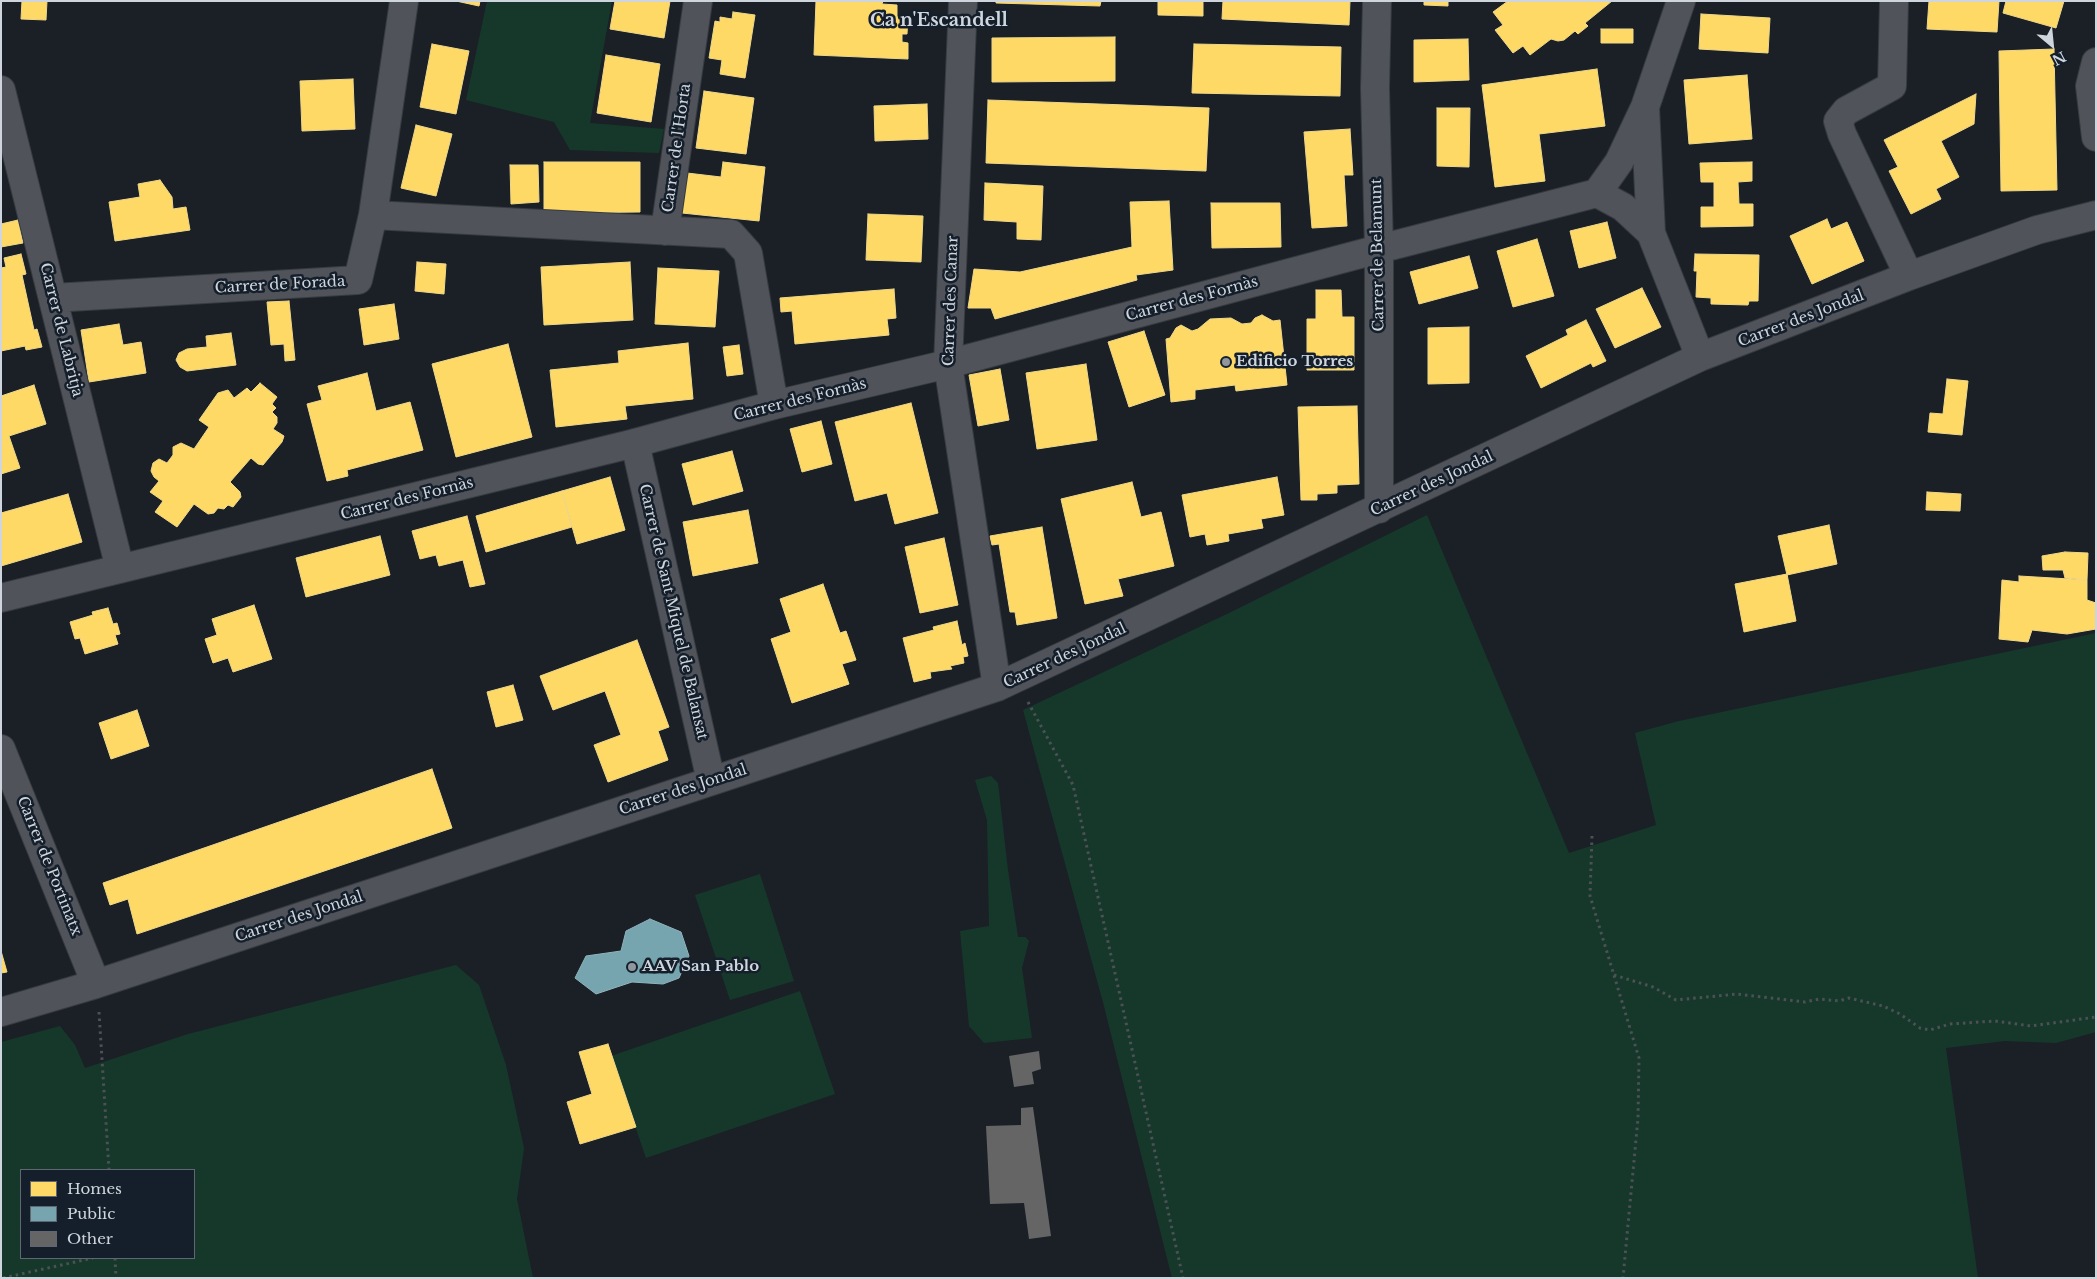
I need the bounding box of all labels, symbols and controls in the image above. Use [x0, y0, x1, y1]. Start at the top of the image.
district label: Ca n'Escandell [870, 10, 1008, 32]
north arrow [2027, 20, 2077, 70]
text: N [2049, 47, 2069, 69]
street label: Carrer de l'Horta [659, 82, 695, 214]
street label: Carrer de Belamunt [1368, 178, 1388, 332]
street label: Carrer des Canar [940, 235, 962, 367]
street label: Carrer de Labritja [36, 261, 86, 399]
street label: Carrer de Forada [214, 273, 346, 297]
street label: Carrer des Fornàs [1124, 273, 1260, 325]
street label: Carrer des Jondal [1736, 287, 1866, 351]
place label: Edificio Torres [1236, 353, 1353, 371]
marker: Edificio Torres [1220, 356, 1232, 368]
street label: Carrer des Fornàs [732, 375, 868, 425]
street label: Carrer des Jondal [1368, 448, 1496, 520]
street label: Carrer des Fornàs [339, 474, 475, 524]
street label: Carrer de Sant Miquel de Balansat [635, 482, 711, 742]
street label: Carrer des Jondal [1001, 620, 1129, 692]
street label: Carrer des Jondal [617, 761, 749, 819]
street label: Carrer de Portinatx [13, 794, 85, 938]
street label: Carrer des Jondal [233, 888, 365, 946]
place label: AAV San Pablo [642, 958, 759, 976]
marker: AAV San Pablo [626, 961, 638, 973]
legend [20, 1169, 195, 1259]
text: Homes [67, 1179, 122, 1198]
text: Public [67, 1204, 115, 1223]
text: Other [67, 1229, 113, 1248]

